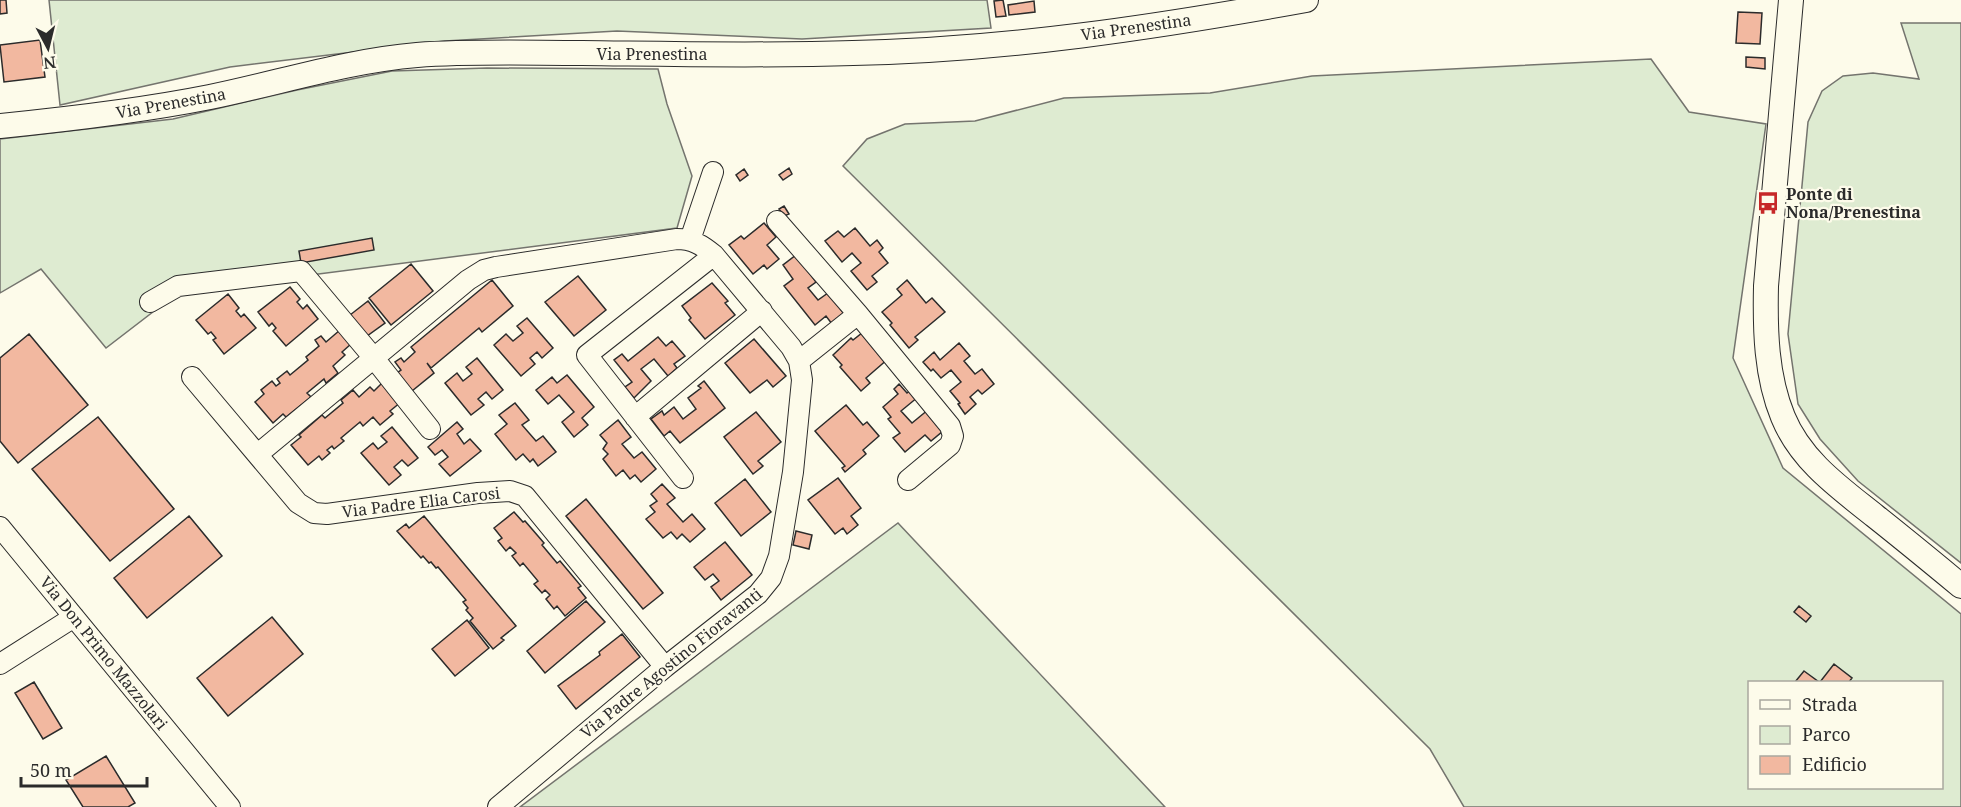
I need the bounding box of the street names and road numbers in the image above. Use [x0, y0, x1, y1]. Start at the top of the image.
street label: Via Prenestina [1079, 8, 1193, 46]
street label: Via Prenestina [596, 43, 708, 65]
street label: Via Prenestina [114, 83, 228, 123]
street label: Via Padre Elia Carosi [341, 481, 501, 523]
street label: Via Don Primo Mazzolari [35, 572, 173, 734]
street label: Via Padre Agostino Fioravanti [576, 583, 766, 743]

